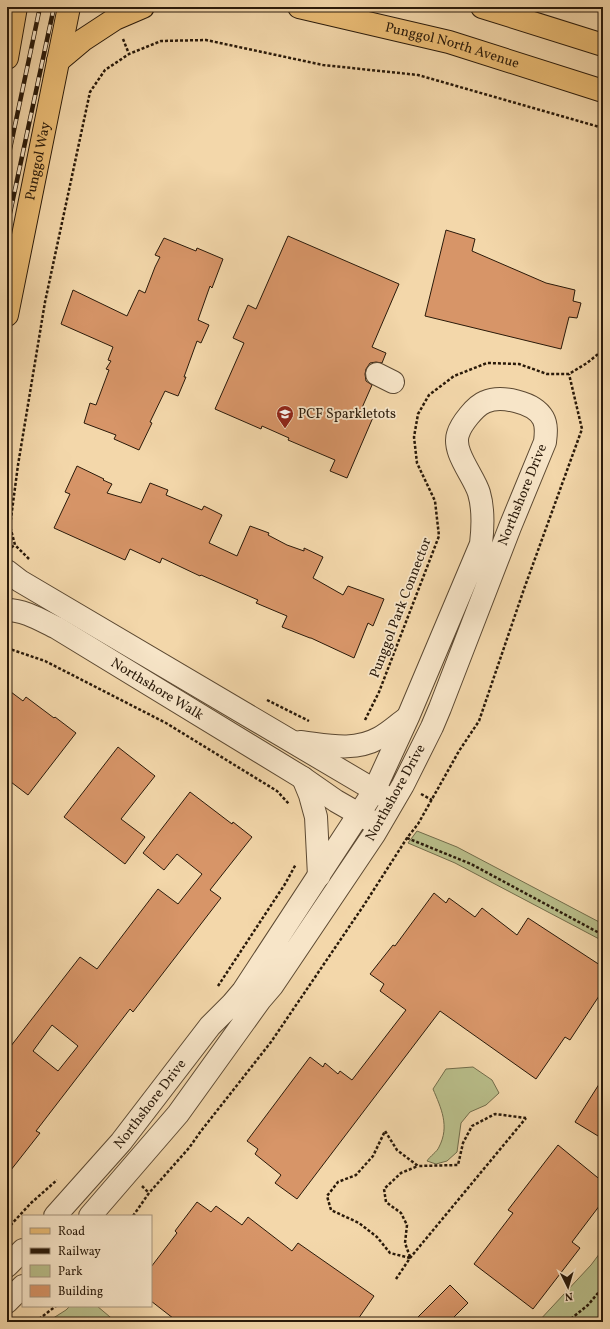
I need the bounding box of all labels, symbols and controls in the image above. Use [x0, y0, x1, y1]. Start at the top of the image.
street label: Punggol North Avenue [383, 18, 522, 73]
street label: Punggol Way [21, 120, 55, 202]
school or university icon: PCF Sparkletots [275, 404, 295, 429]
place label: PCF Sparkletots [298, 405, 396, 424]
street label: Northshore Drive [494, 441, 552, 549]
street label: Punggol Park Connector [365, 535, 437, 681]
street label: Northshore Walk [107, 654, 208, 725]
street label: Northshore Drive [361, 741, 431, 845]
street label: Northshore Drive [110, 1055, 191, 1153]
legend [22, 1215, 152, 1307]
text: Road [58, 1224, 85, 1240]
text: Railway [58, 1244, 101, 1260]
text: Park [58, 1264, 83, 1280]
north arrow [548, 1267, 588, 1307]
text: Building [58, 1284, 103, 1300]
text: N [564, 1288, 573, 1303]

